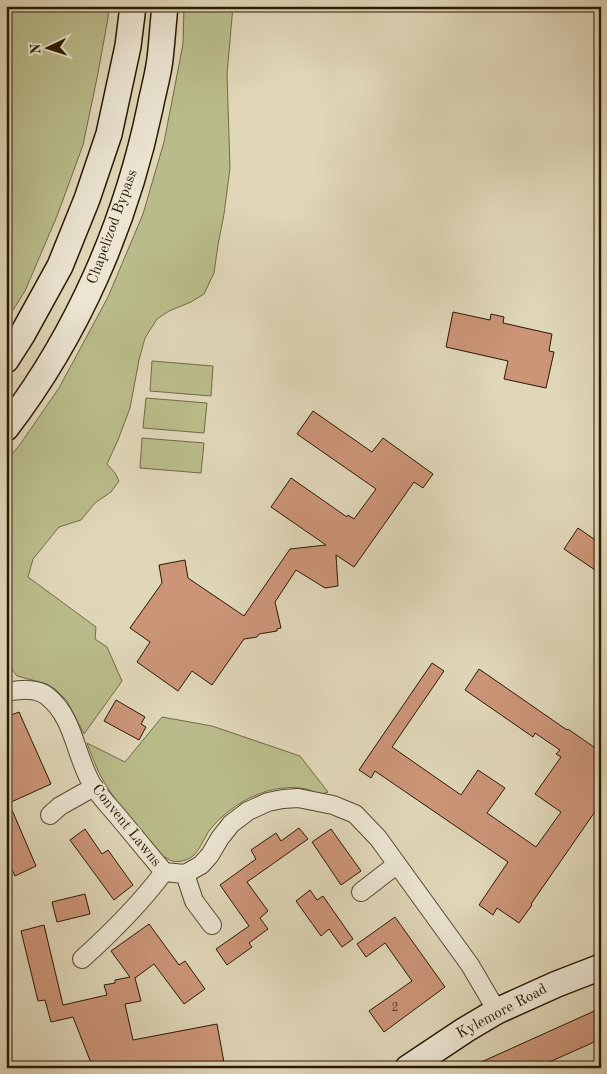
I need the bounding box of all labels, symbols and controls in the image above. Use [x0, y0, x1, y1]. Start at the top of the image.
north arrow [22, 22, 72, 72]
text: N [29, 43, 43, 55]
street label: Chapelizod Bypass [85, 168, 141, 286]
street label: Convent Lawns [89, 782, 163, 870]
street label: Kylemore Road [454, 982, 550, 1042]
house number: 2 [392, 1002, 398, 1014]

